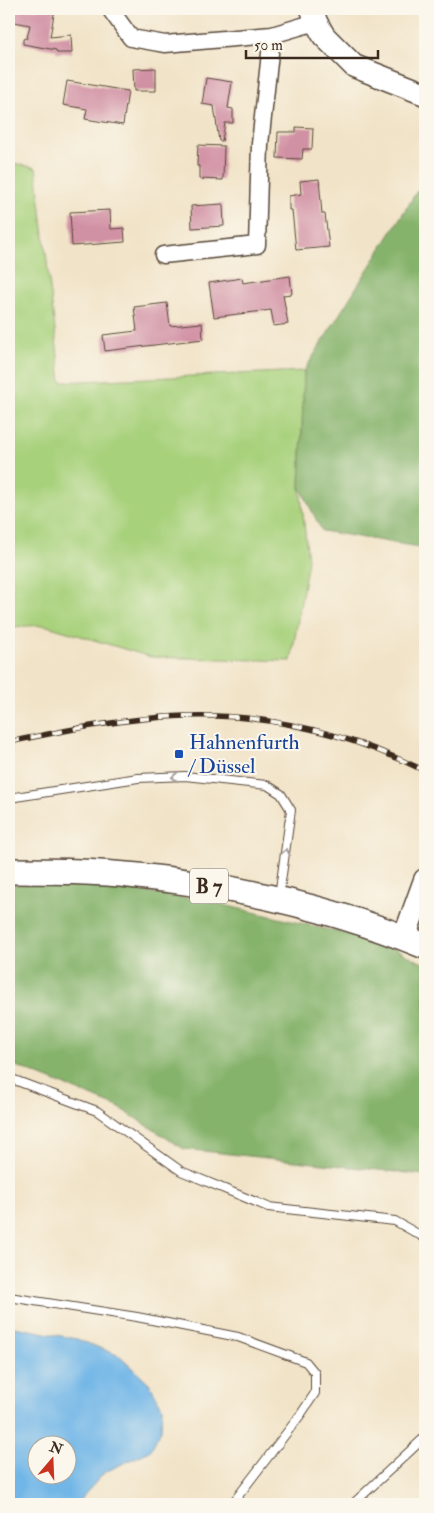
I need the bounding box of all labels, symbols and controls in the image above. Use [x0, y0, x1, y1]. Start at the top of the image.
scale bar [246, 28, 379, 60]
text: 50 m [254, 36, 283, 55]
place label: Hahnenfurth / Düssel [187, 729, 300, 780]
marker: Hahnenfurth / Düssel [173, 748, 185, 760]
one-way arrow [171, 771, 179, 782]
one-way arrow [281, 847, 291, 856]
road number: B 7 [190, 868, 228, 904]
north arrow [28, 1436, 78, 1486]
text: N [46, 1438, 65, 1458]

